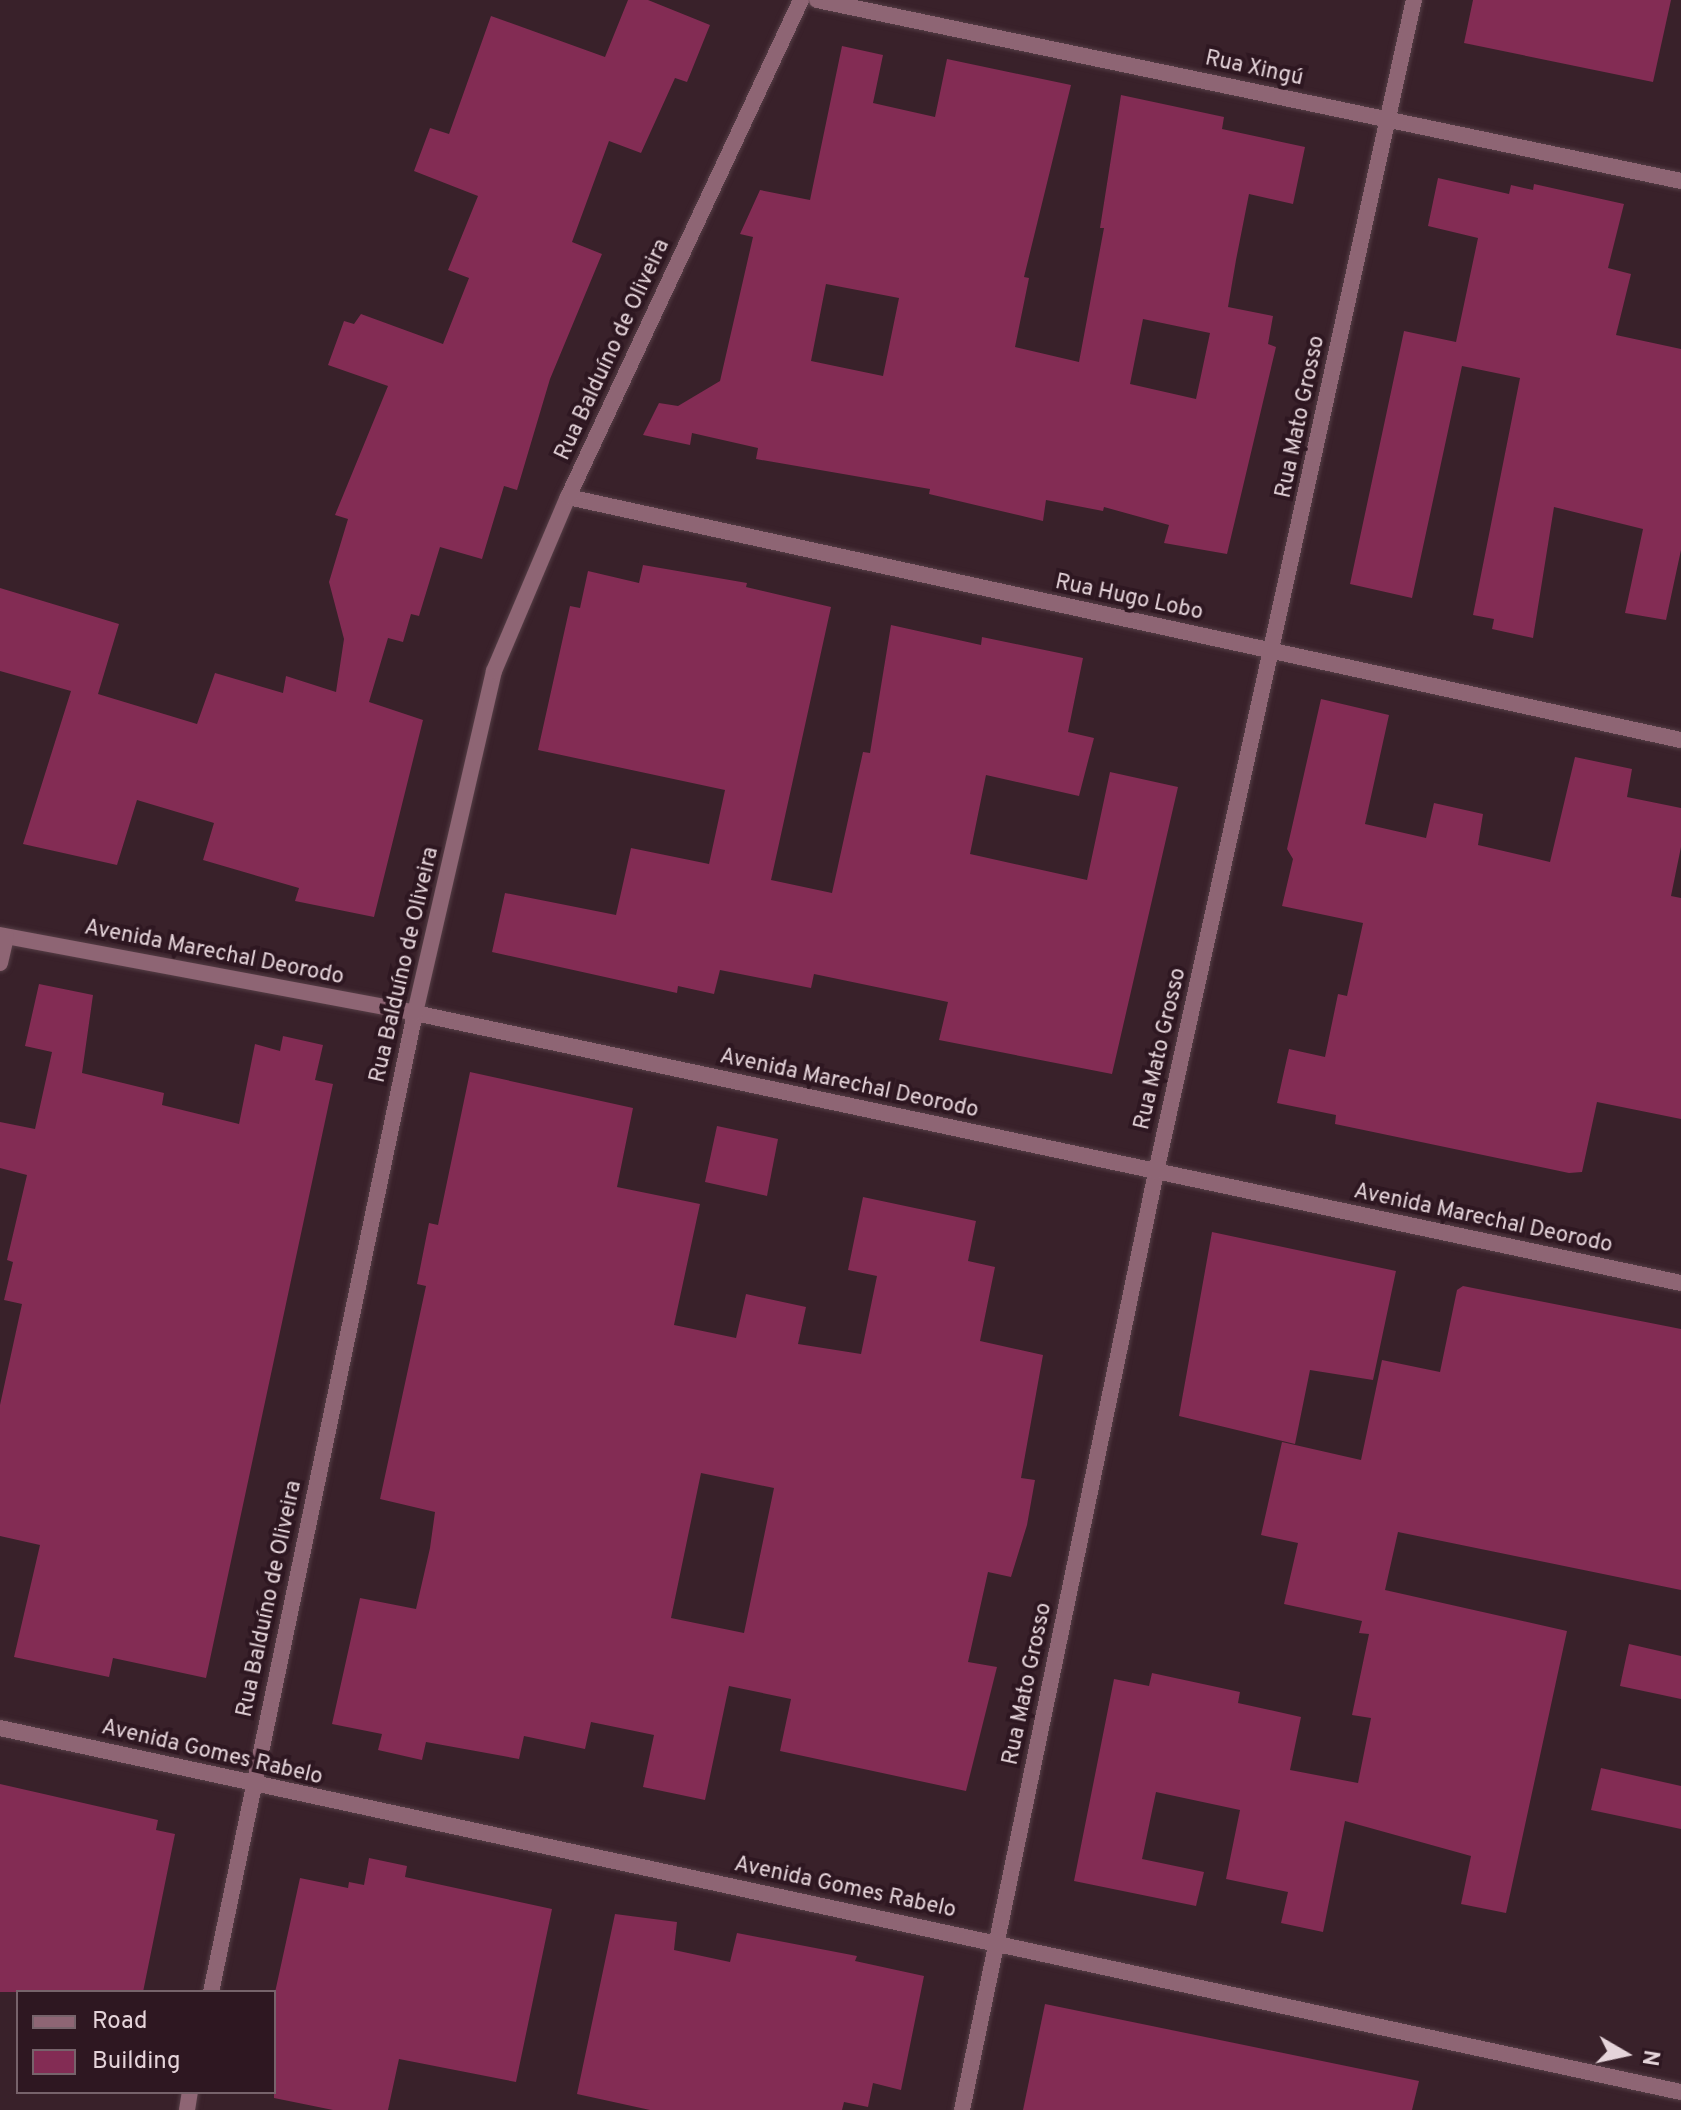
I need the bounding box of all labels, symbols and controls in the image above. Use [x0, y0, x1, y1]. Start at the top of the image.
street label: Rua Xingú [1203, 46, 1305, 92]
street label: Rua Balduíno de Oliveira [550, 235, 676, 465]
street label: Rua Mato Grosso [1271, 333, 1331, 501]
street label: Rua Hugo Lobo [1053, 569, 1205, 627]
street label: Rua Balduíno de Oliveira [365, 845, 445, 1085]
street label: Avenida Marechal Deorodo [82, 915, 346, 991]
street label: Rua Mato Grosso [1130, 966, 1192, 1132]
street label: Avenida Marechal Deorodo [717, 1044, 981, 1124]
street label: Avenida Marechal Deorodo [1351, 1179, 1615, 1259]
street label: Rua Balduíno de Oliveira [232, 1478, 308, 1720]
street label: Rua Mato Grosso [998, 1600, 1058, 1768]
street label: Avenida Gomes Rabelo [99, 1715, 325, 1791]
street label: Avenida Gomes Rabelo [732, 1852, 958, 1924]
legend [16, 1990, 276, 2094]
text: Road [92, 2007, 148, 2037]
north arrow [1585, 2014, 1665, 2094]
text: Building [92, 2047, 181, 2077]
text: N [1635, 2048, 1664, 2068]

